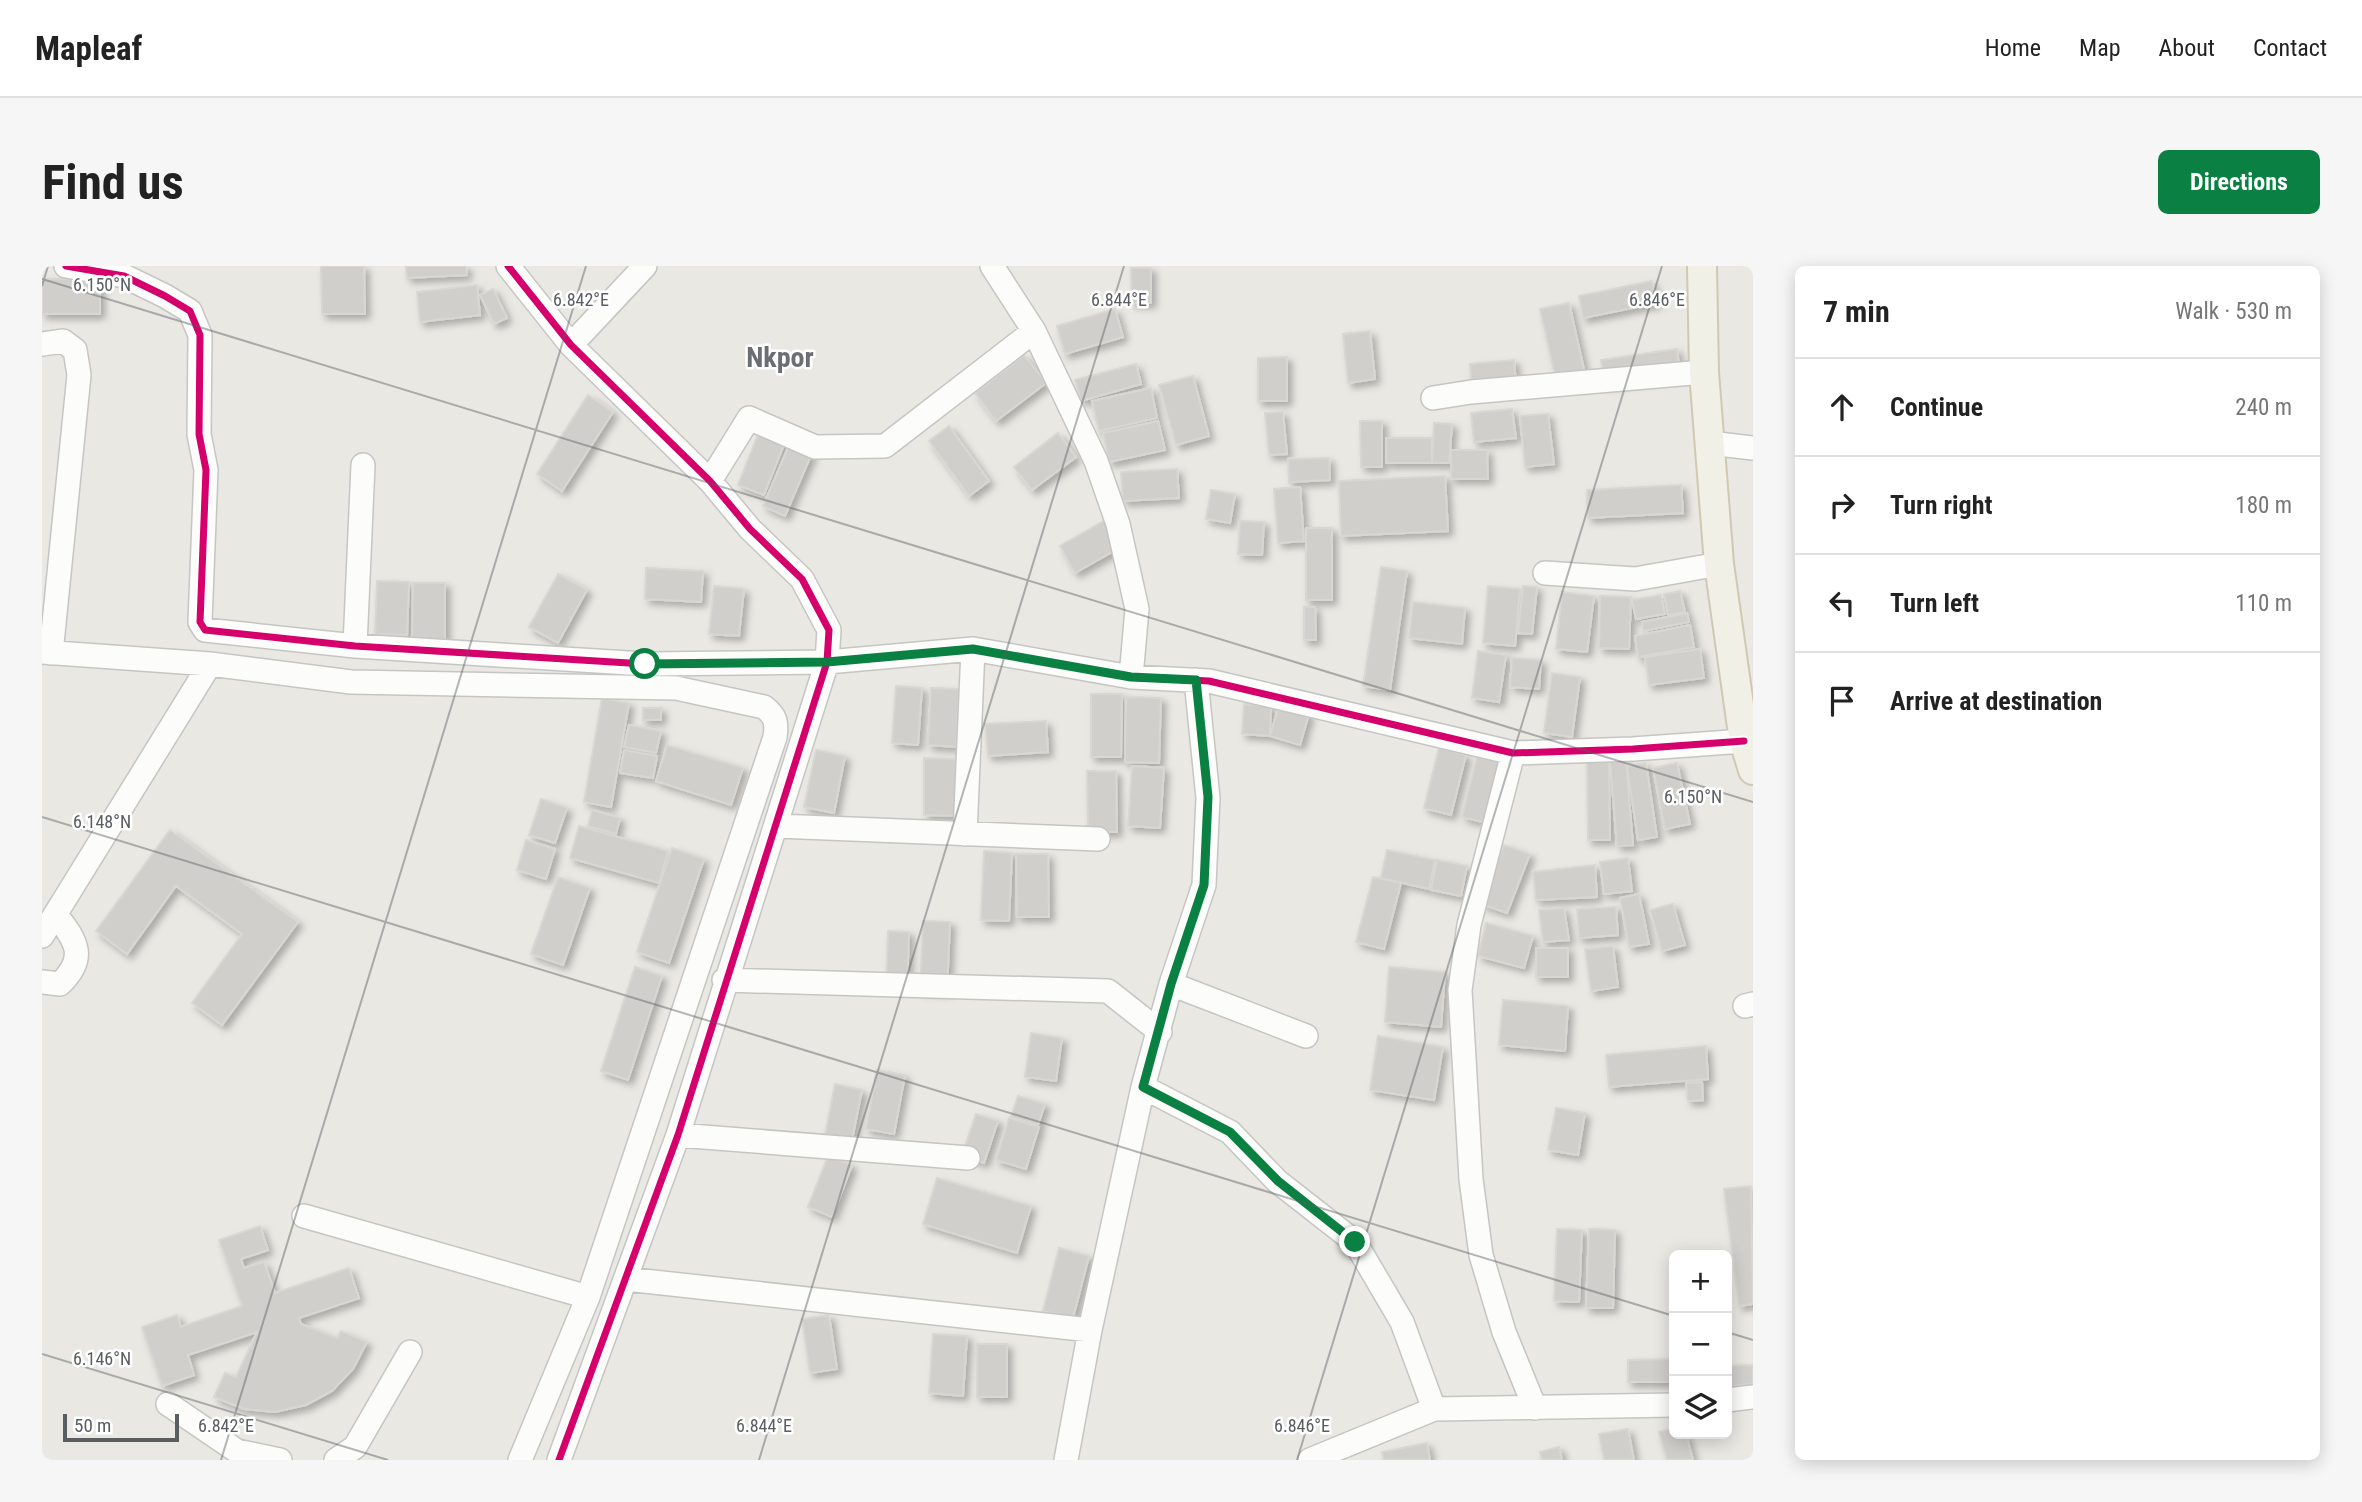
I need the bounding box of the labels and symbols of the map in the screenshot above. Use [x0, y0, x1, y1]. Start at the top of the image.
text: 6.150°N [73, 274, 131, 295]
text: 6.842°E [553, 289, 609, 310]
text: 6.844°E [1091, 289, 1147, 310]
text: 6.846°E [1629, 289, 1685, 310]
district label: Nkpor [746, 341, 814, 374]
route start [629, 648, 660, 679]
text: 6.150°N [1664, 786, 1722, 807]
text: 6.148°N [73, 811, 131, 832]
route end [1339, 1226, 1370, 1257]
text: 6.146°N [73, 1348, 131, 1369]
scale bar [63, 1411, 178, 1443]
text: 6.842°E [198, 1415, 254, 1436]
text: 6.844°E [736, 1415, 792, 1436]
text: 6.846°E [1274, 1415, 1330, 1436]

